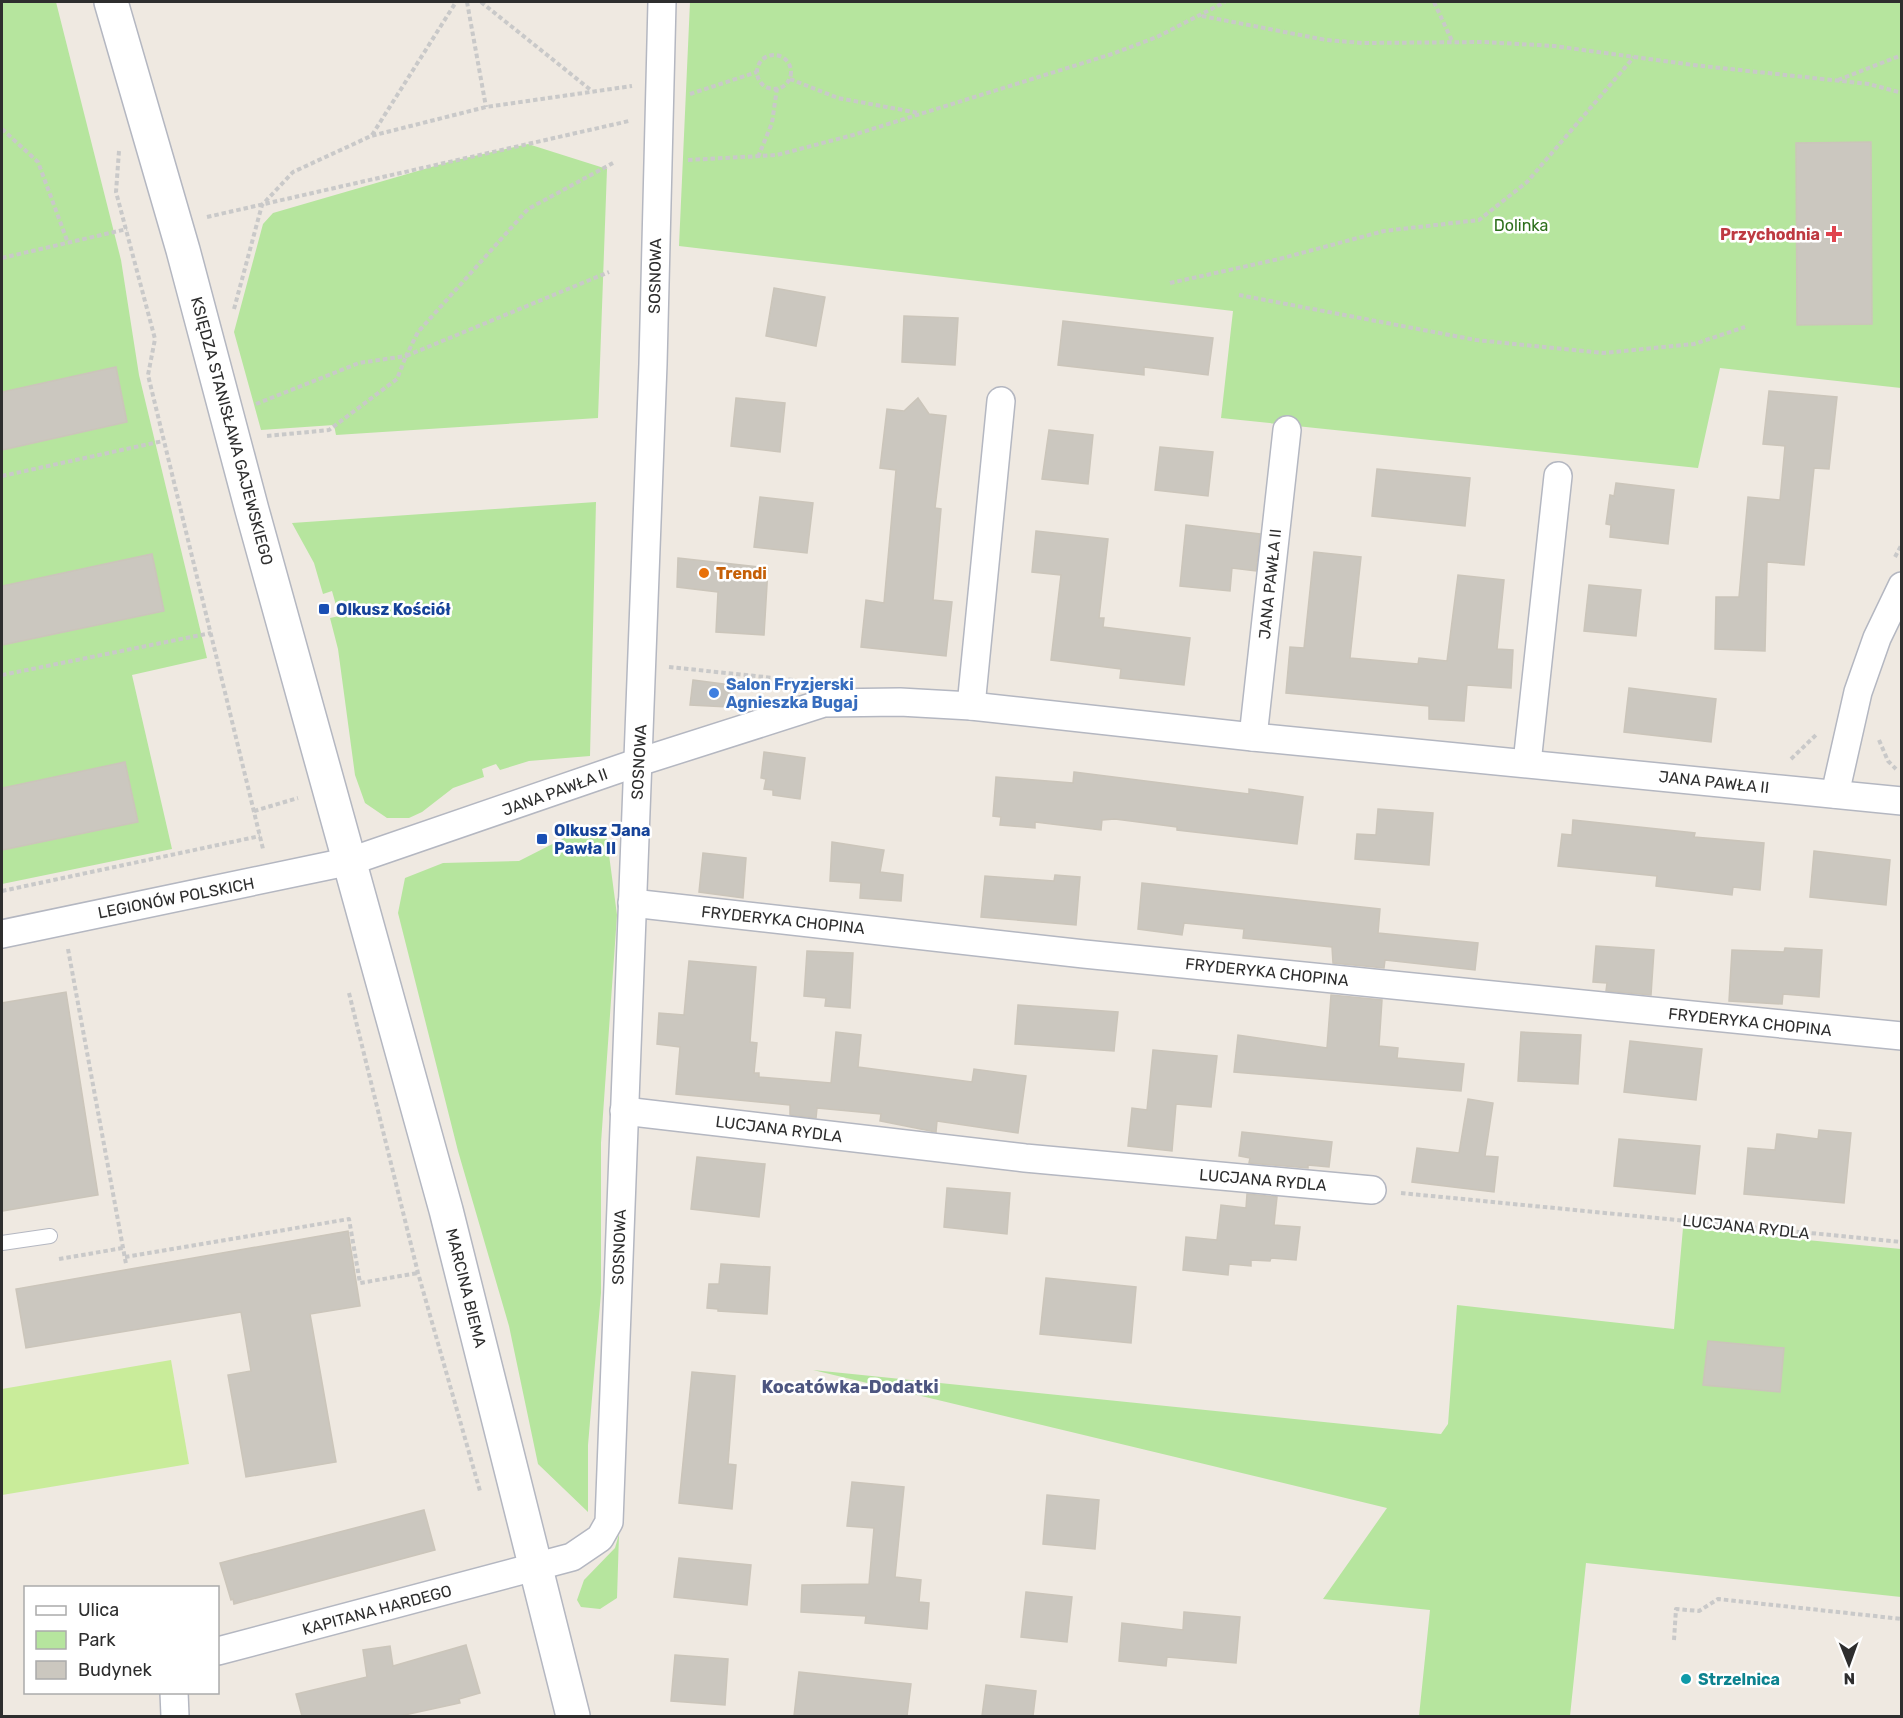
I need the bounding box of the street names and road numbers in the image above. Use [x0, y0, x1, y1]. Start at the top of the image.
street label: SOSNOWA [645, 238, 665, 314]
street label: KSIĘDZA STANISŁAWA GAJEWSKIEGO [186, 295, 277, 568]
street label: JANA PAWŁA II [1255, 528, 1285, 640]
street label: SOSNOWA [628, 723, 650, 800]
street label: JANA PAWŁA II [500, 764, 610, 820]
street label: JANA PAWŁA II [1658, 767, 1770, 797]
street label: LEGIONÓW POLSKICH [96, 873, 256, 923]
street label: FRYDERYKA CHOPINA [700, 902, 866, 938]
street label: FRYDERYKA CHOPINA [1184, 954, 1350, 990]
street label: FRYDERYKA CHOPINA [1667, 1004, 1833, 1040]
street label: LUCJANA RYDLA [714, 1112, 844, 1146]
street label: LUCJANA RYDLA [1199, 1165, 1328, 1195]
street label: SOSNOWA [608, 1209, 630, 1285]
street label: LUCJANA RYDLA [1681, 1211, 1811, 1243]
street label: MARCINA BIEMA [442, 1226, 490, 1350]
street label: KAPITANA HARDEGO [300, 1581, 454, 1639]

